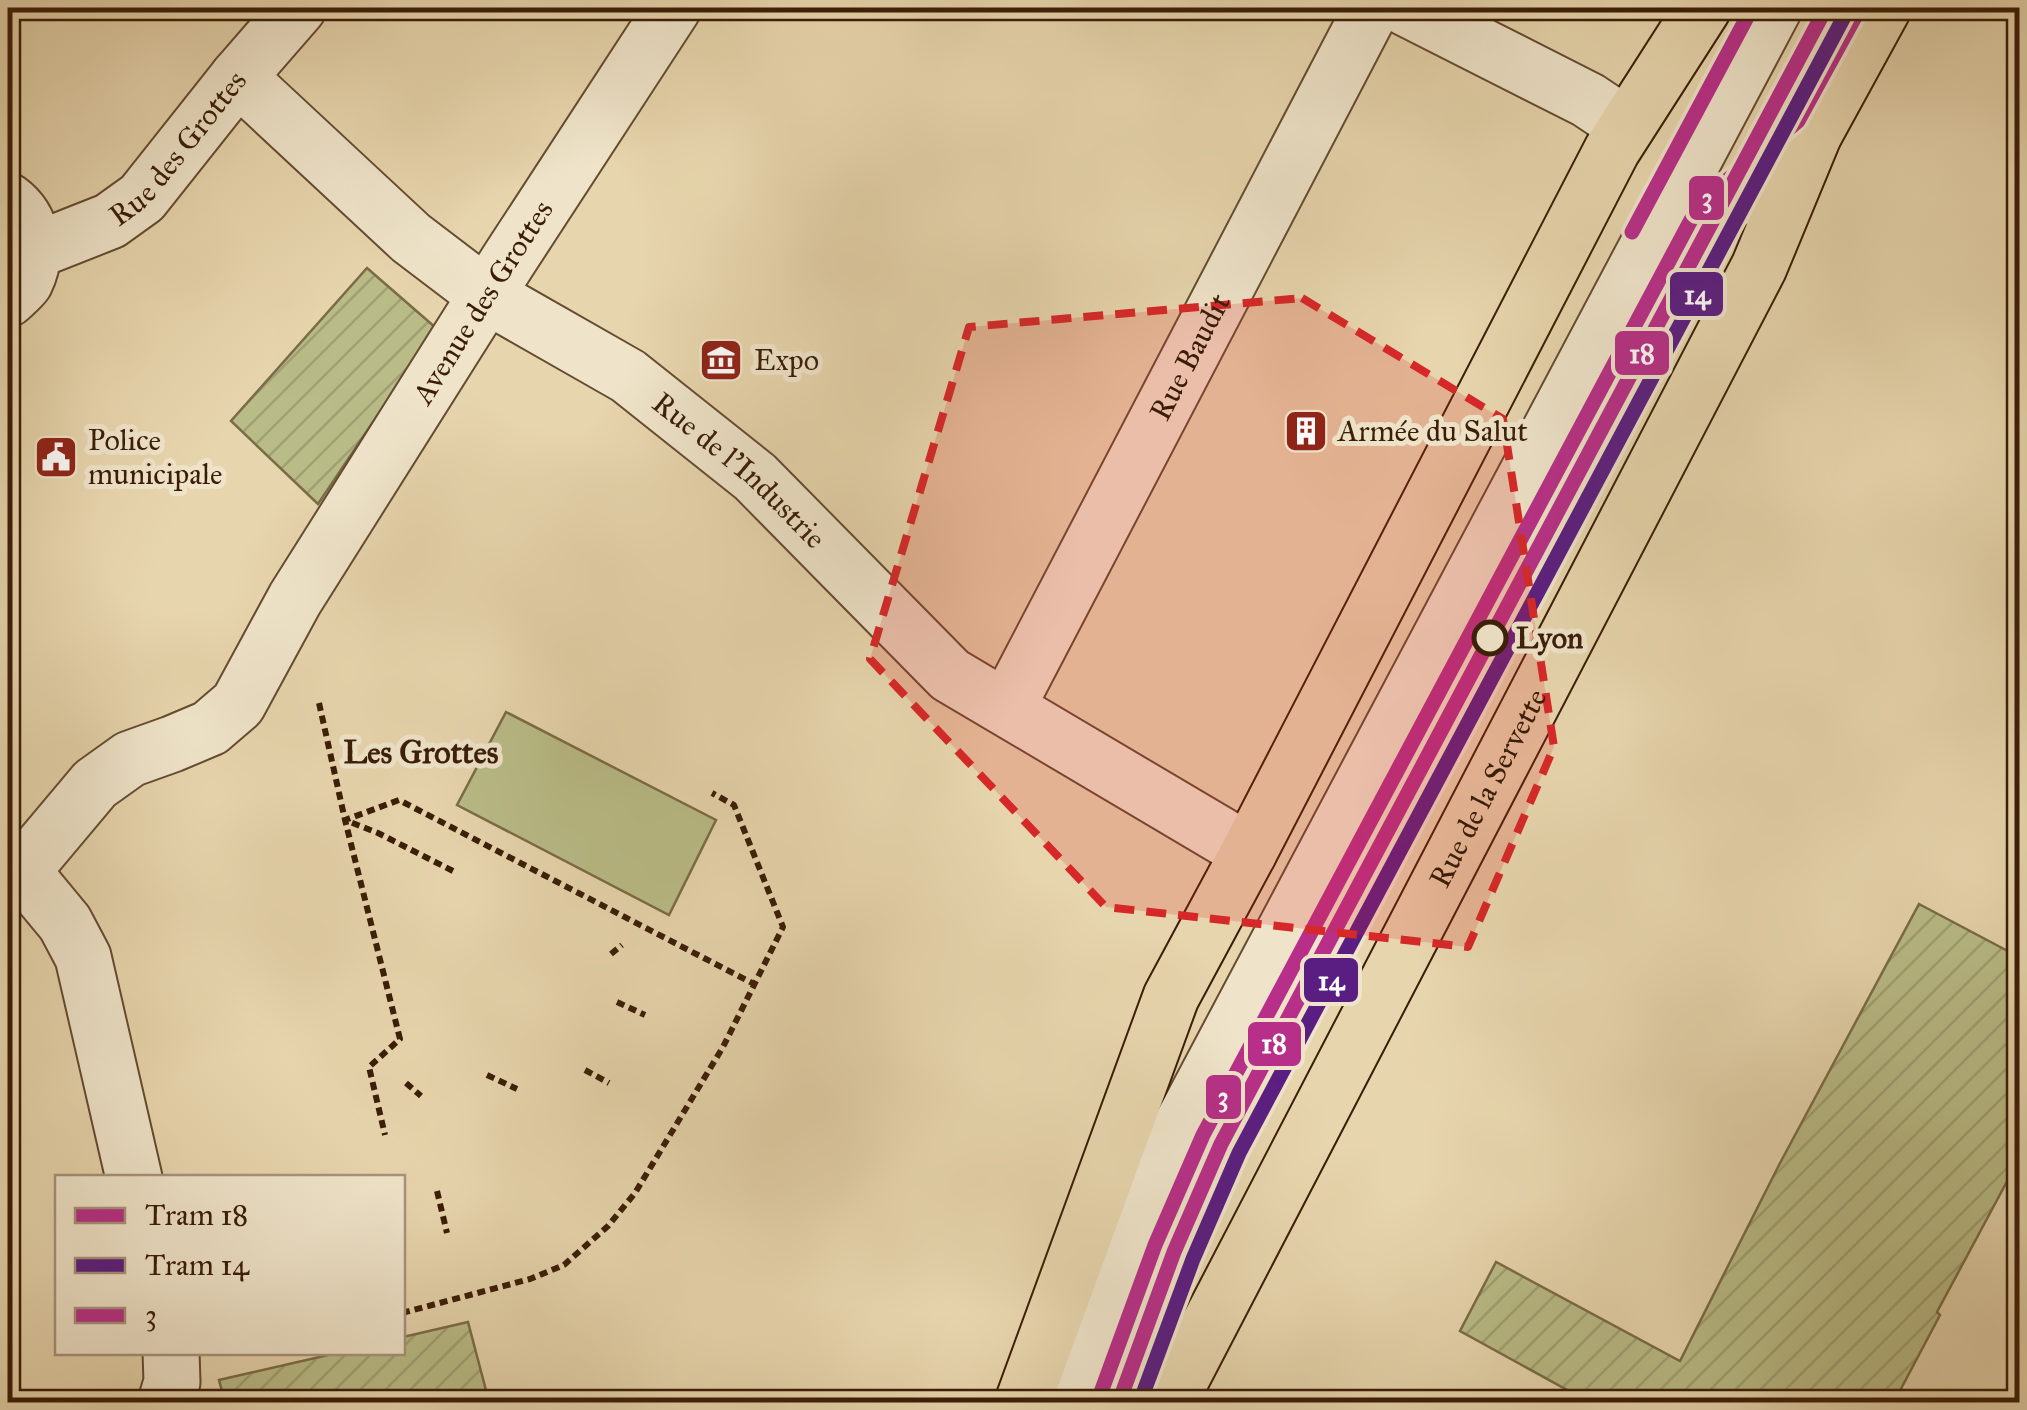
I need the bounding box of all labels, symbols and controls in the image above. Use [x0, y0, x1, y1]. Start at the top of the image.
street label: Rue des Grottes [102, 63, 254, 234]
line badge: 3 [1687, 174, 1726, 222]
text: 3 [1701, 180, 1713, 215]
street label: Avenue des Grottes [403, 193, 561, 412]
line badge: 14 [1668, 270, 1725, 318]
text: 14 [1684, 277, 1712, 312]
street label: Rue Baudit [1142, 287, 1238, 426]
line badge: 18 [1613, 329, 1671, 377]
text: 18 [1629, 336, 1655, 371]
museum icon: Expo [698, 337, 744, 383]
place label: Expo [754, 342, 819, 378]
street label: Rue de l'Industrie [645, 385, 833, 556]
building icon: Armée du Salut [1283, 408, 1329, 454]
place label: Armée du Salut [1336, 413, 1528, 449]
place label: Police municipale [88, 422, 222, 492]
public building icon: Police municipale [33, 434, 79, 480]
place label: Lyon [1516, 620, 1584, 656]
marker: Lyon [1473, 621, 1507, 655]
street label: Rue de la Servette [1422, 683, 1555, 893]
district label: Les Grottes [344, 733, 499, 772]
line badge: 14 [1302, 956, 1360, 1004]
text: 14 [1318, 963, 1346, 998]
line badge: 18 [1246, 1020, 1303, 1068]
text: 18 [1261, 1026, 1287, 1061]
line badge: 3 [1204, 1073, 1243, 1121]
text: 3 [1217, 1079, 1229, 1114]
legend [55, 1175, 405, 1355]
text: Tram 18 [145, 1197, 248, 1233]
text: Tram 14 [145, 1247, 250, 1283]
text: 3 [145, 1297, 157, 1333]

